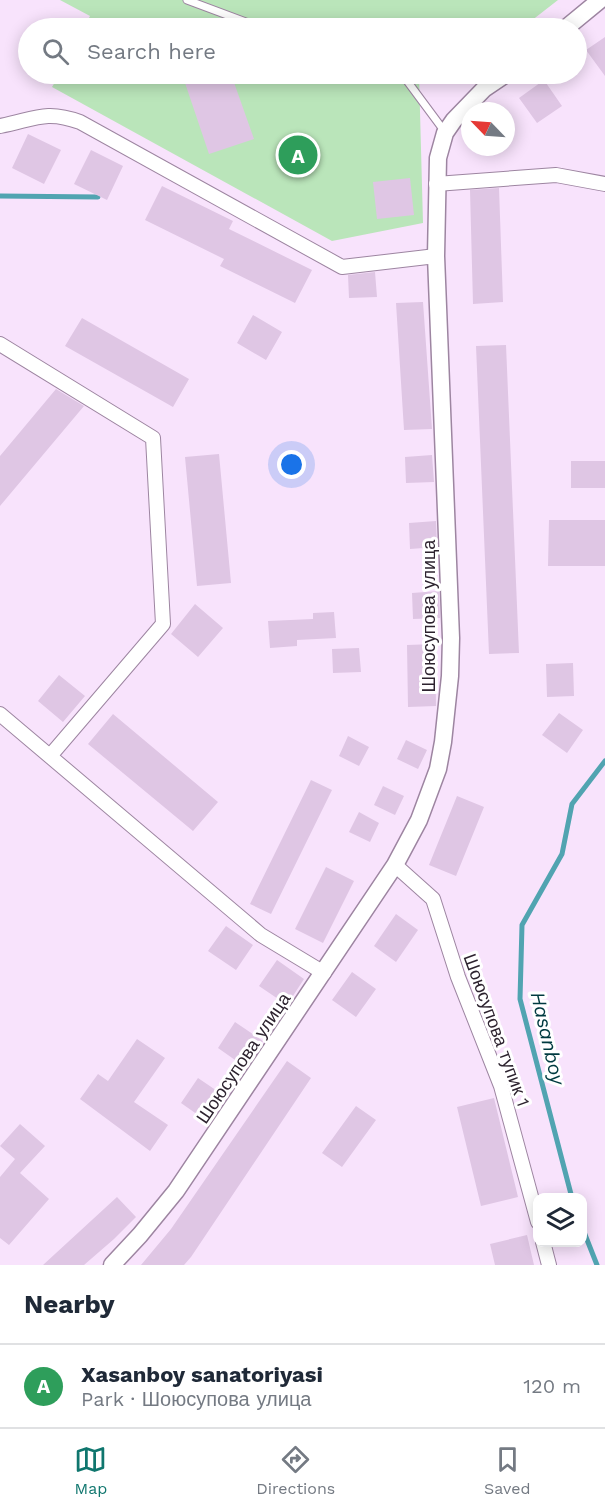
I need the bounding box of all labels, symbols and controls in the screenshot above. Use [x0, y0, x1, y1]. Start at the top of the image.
search box [18, 18, 587, 84]
icon: search [39, 35, 72, 68]
text: Search here [87, 39, 216, 64]
north arrow [461, 102, 515, 156]
pin: A [278, 132, 318, 178]
your location [277, 450, 306, 479]
street label: Шоюсупова улица [418, 539, 439, 692]
street label: Шоюсупова тупик 1 [460, 951, 534, 1109]
street label: Шоюсупова улица [192, 988, 295, 1127]
water label: Hasanboy [526, 989, 571, 1089]
map controls [533, 1193, 587, 1247]
button: layers [533, 1193, 587, 1247]
text: Nearby [24, 1289, 115, 1319]
text: Xasanboy sanatoriyasi [81, 1362, 323, 1387]
text: A [37, 1374, 50, 1398]
text: 120 m [523, 1374, 581, 1398]
text: Park · Шоюсупова улица [81, 1387, 311, 1411]
tab: Map [74, 1443, 107, 1498]
tab: Directions [256, 1443, 335, 1498]
tab: Saved [484, 1443, 531, 1498]

